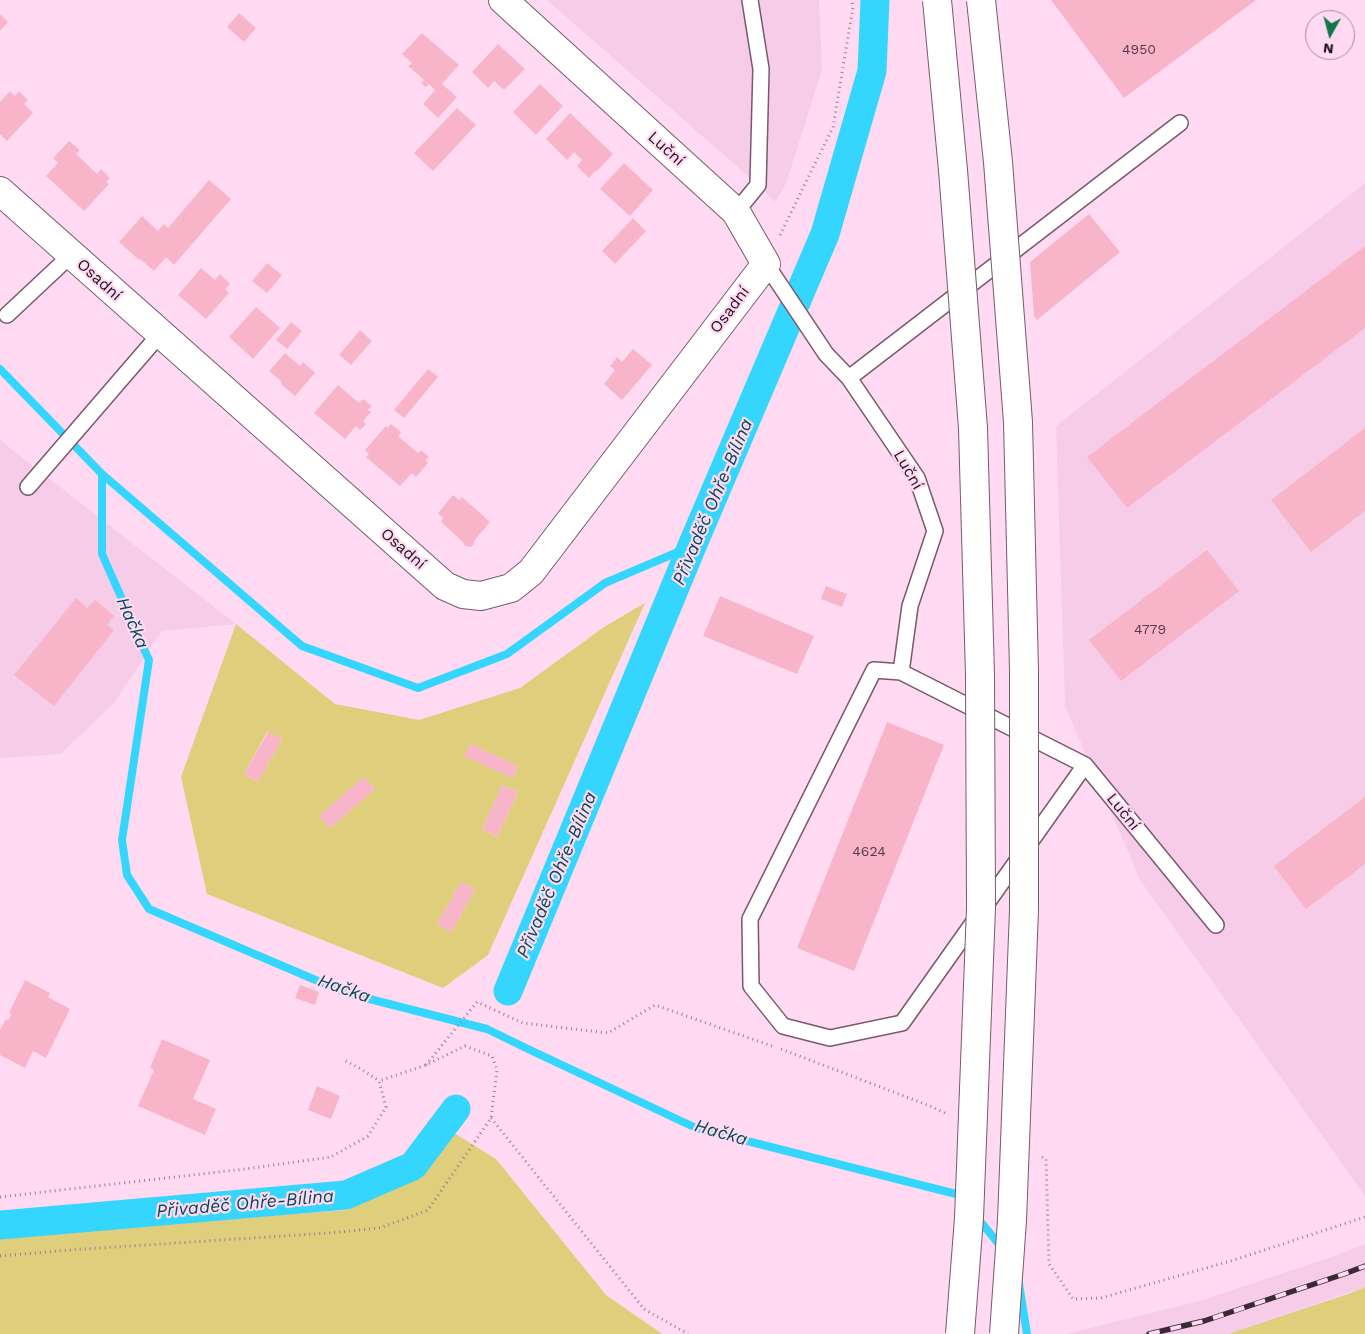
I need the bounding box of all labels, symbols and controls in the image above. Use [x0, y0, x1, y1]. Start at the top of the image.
north arrow [1305, 10, 1355, 60]
text: N [1322, 40, 1334, 57]
house number: 4950 [1122, 42, 1156, 58]
street label: Luční [644, 128, 688, 170]
street label: Osadní [73, 255, 125, 305]
street label: Osadní [706, 283, 754, 337]
water label: Přivaděč Ohře-Bílina [668, 416, 758, 588]
street label: Luční [889, 447, 927, 493]
street label: Osadní [376, 524, 430, 574]
water label: Hačka [111, 594, 153, 652]
house number: 4779 [1134, 622, 1166, 638]
water label: Přivaděč Ohře-Bílina [512, 789, 602, 961]
street label: Luční [1102, 789, 1144, 835]
house number: 4624 [852, 844, 886, 860]
water label: Hačka [315, 970, 373, 1008]
water label: Hačka [692, 1115, 750, 1151]
water label: Přivaděč Ohře-Bílina [155, 1185, 335, 1223]

